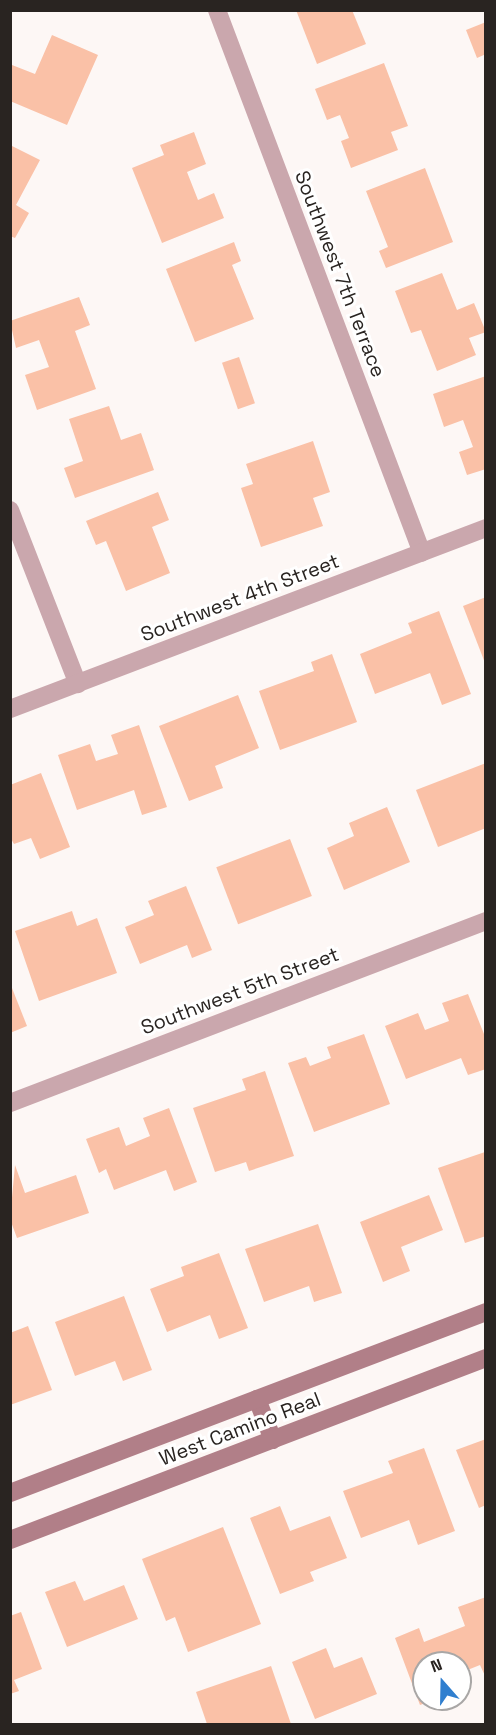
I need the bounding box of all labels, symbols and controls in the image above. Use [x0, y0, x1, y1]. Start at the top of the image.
street label: Southwest 7th Terrace [289, 167, 391, 381]
street label: Southwest 4th Street [137, 549, 343, 647]
street label: Southwest 5th Street [138, 942, 342, 1040]
street label: West Camino Real [156, 1387, 324, 1471]
north arrow [412, 1651, 472, 1711]
text: N [428, 1654, 445, 1677]

